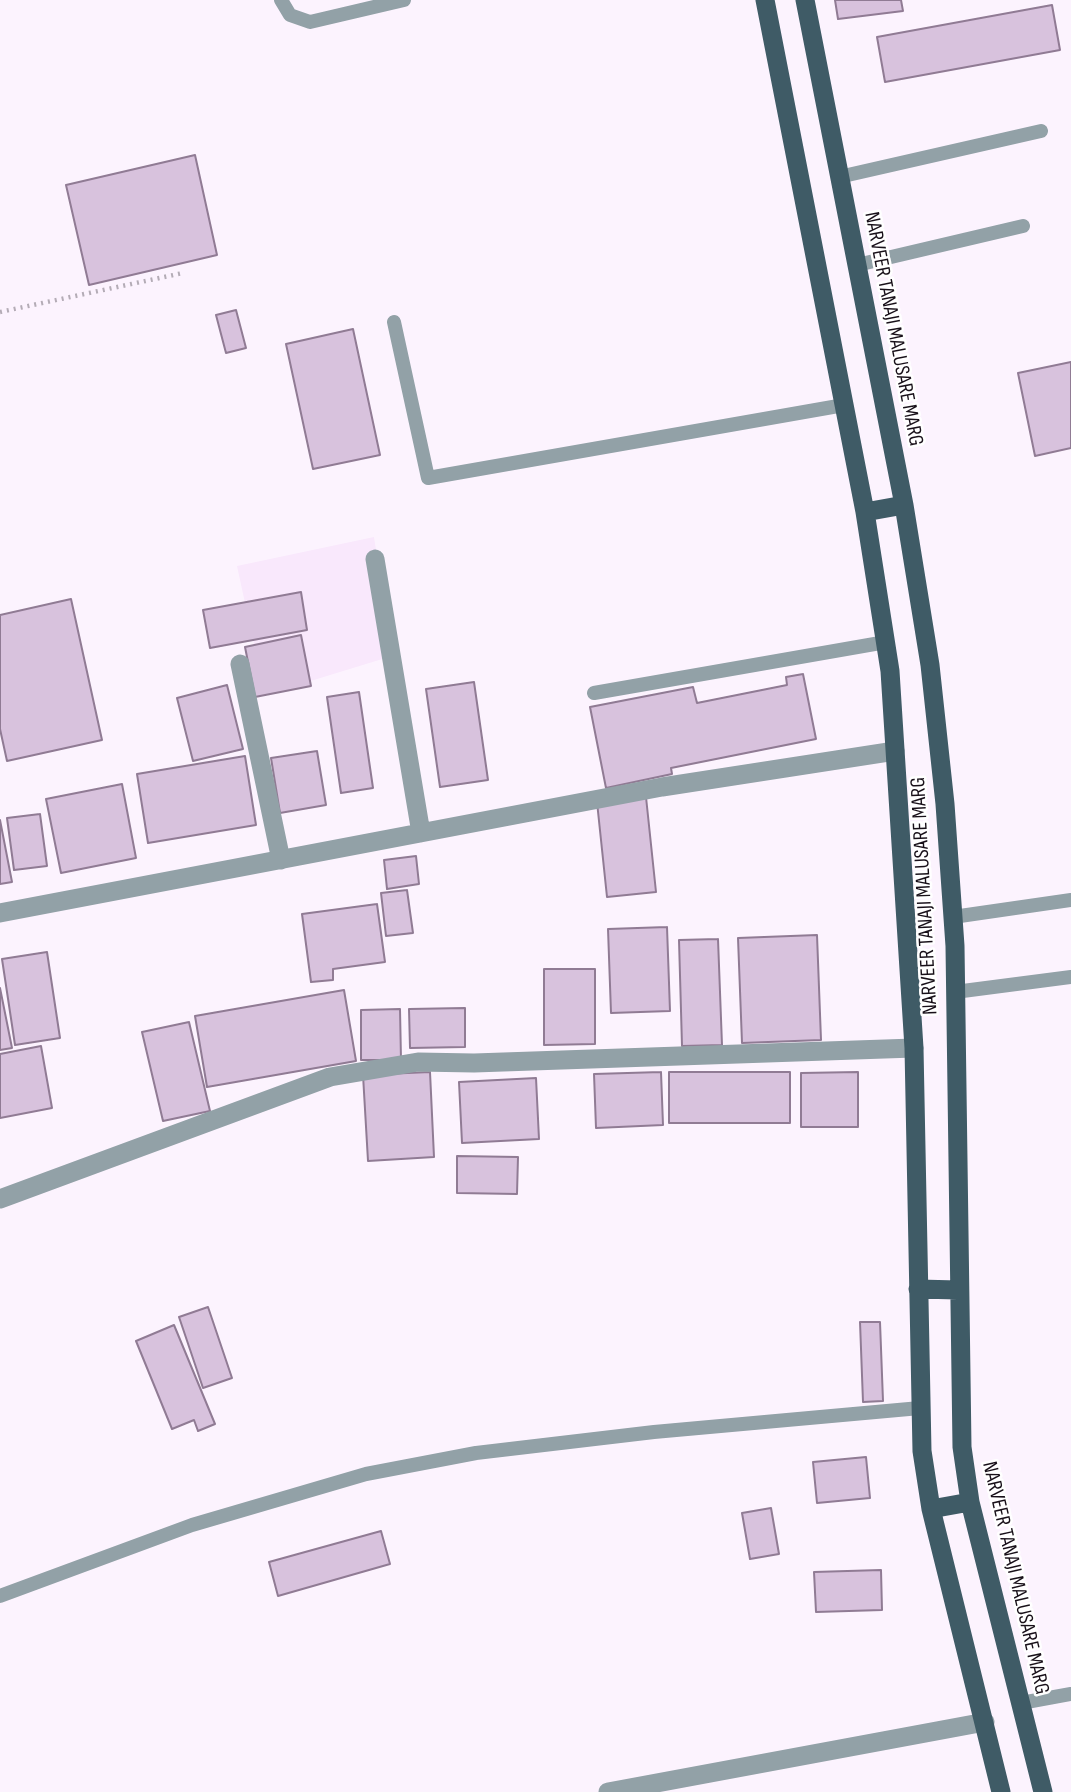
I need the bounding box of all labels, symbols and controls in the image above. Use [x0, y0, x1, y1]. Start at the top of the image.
street label: NARVEER TANAJI MALUSARE MARG [858, 210, 928, 448]
street label: NARVEER TANAJI MALUSARE MARG [906, 776, 944, 1016]
street label: NARVEER TANAJI MALUSARE MARG [976, 1459, 1054, 1697]

